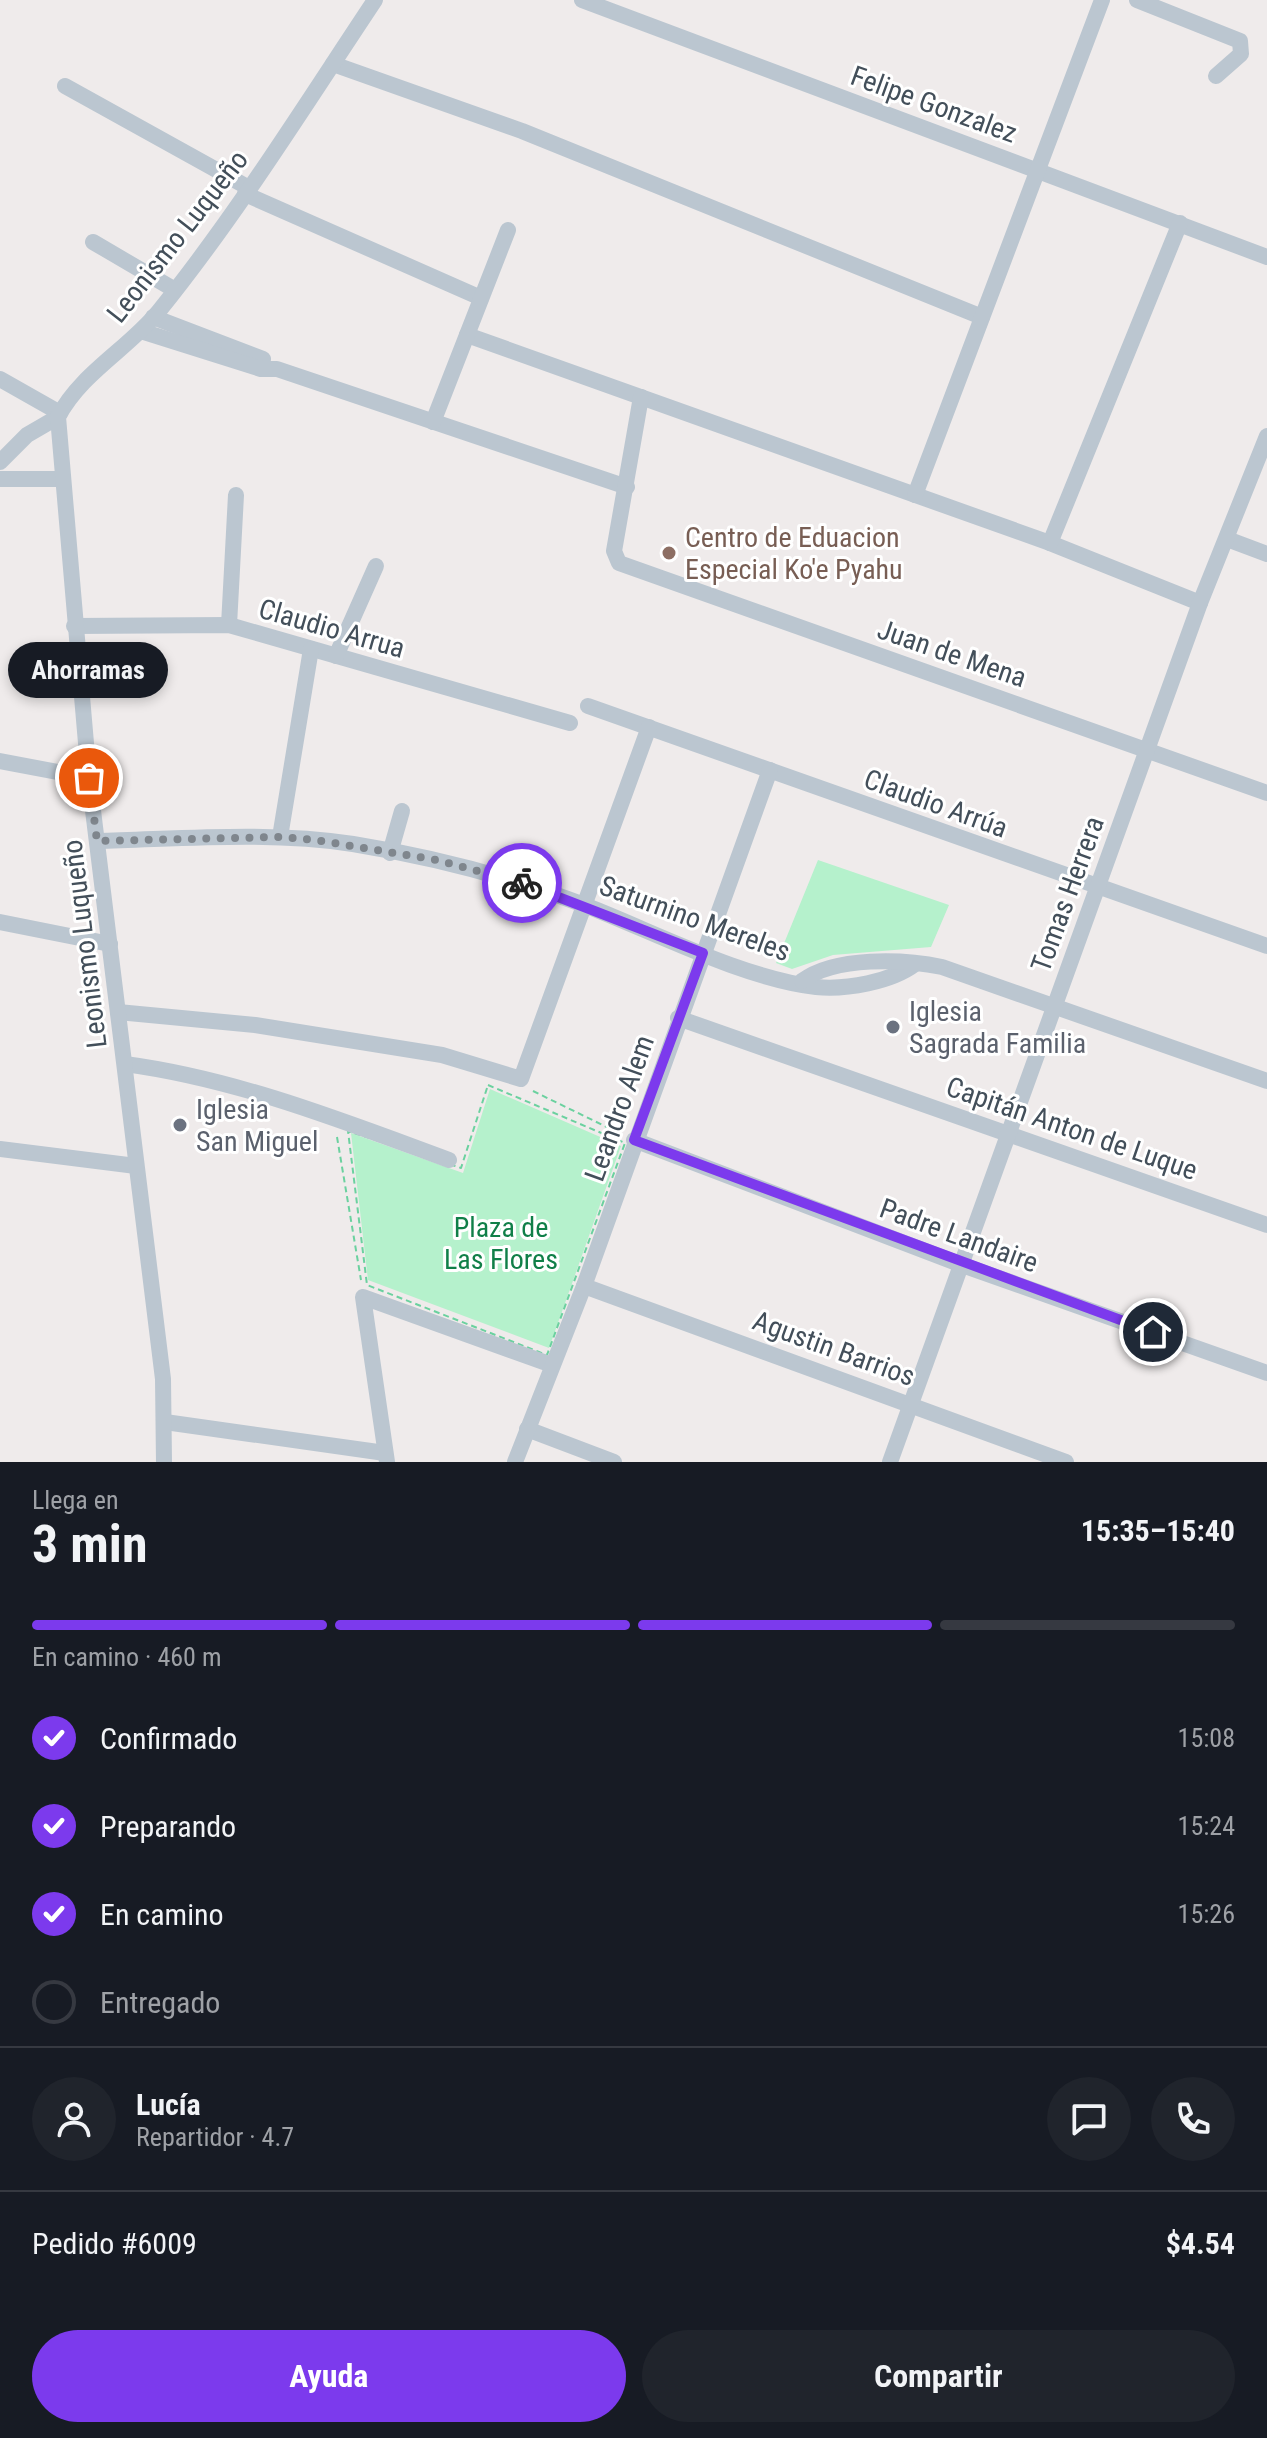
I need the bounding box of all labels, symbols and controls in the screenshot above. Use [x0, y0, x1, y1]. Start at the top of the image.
street label: Felipe Gonzalez [846, 59, 1021, 150]
street label: Leonismo Luqueño [100, 144, 255, 329]
place label: Centro de Eduacion Especial Ko'e Pyahu [685, 521, 903, 586]
marker: Centro de Eduacion Especial Ko'e Pyahu [660, 544, 678, 562]
street label: Claudio Arrua [255, 592, 409, 665]
street label: Juan de Mena [873, 613, 1031, 694]
callout: Ahorramas [9, 642, 169, 698]
text: Ahorramas [31, 655, 145, 685]
pin [55, 744, 123, 812]
icon: bag [67, 756, 111, 800]
street label: Claudio Arrúa [860, 762, 1012, 845]
street label: Tomas Herrera [1024, 812, 1111, 976]
street label: Leonismo Luqueño [55, 838, 114, 1050]
courier [482, 843, 562, 923]
icon: bike [500, 861, 544, 905]
street label: Saturnino Mereles [595, 869, 795, 968]
place label: Iglesia Sagrada Familia [909, 995, 1086, 1060]
marker: Iglesia Sagrada Familia [884, 1018, 902, 1036]
street label: Leandro Alem [578, 1031, 661, 1186]
street label: Capitán Anton de Luque [942, 1070, 1202, 1187]
place label: Iglesia San Miguel [196, 1093, 318, 1158]
marker: Iglesia San Miguel [171, 1116, 189, 1134]
street label: Padre Landaire [875, 1192, 1042, 1279]
park label: Plaza de Las Flores [444, 1211, 558, 1276]
pin [1119, 1298, 1187, 1366]
street label: Agustin Barrios [748, 1304, 919, 1393]
icon: home [1131, 1310, 1175, 1354]
text: Llega en [32, 1485, 119, 1515]
text: 15:35–15:40 [1081, 1513, 1235, 1548]
text: 3 min [32, 1514, 148, 1575]
text: En camino · 460 m [32, 1642, 221, 1672]
icon: check [32, 1716, 76, 1760]
text: Confirmado [100, 1721, 237, 1756]
text: 15:08 [1178, 1723, 1235, 1753]
icon: check [32, 1804, 76, 1848]
text: Preparando [100, 1809, 236, 1844]
text: 15:24 [1178, 1811, 1235, 1841]
icon: check [32, 1892, 76, 1936]
text: En camino [100, 1897, 224, 1932]
text: 15:26 [1178, 1899, 1235, 1929]
text: Entregado [100, 1985, 220, 2020]
button: person [32, 2077, 116, 2161]
button: chat [1047, 2077, 1131, 2161]
button: phone [1151, 2077, 1235, 2161]
text: Lucía [136, 2087, 201, 2122]
text: Repartidor · 4.7 [136, 2122, 294, 2152]
text: Pedido #6009 [32, 2226, 197, 2261]
text: $4.54 [1166, 2226, 1235, 2261]
button: Ayuda [32, 2330, 626, 2422]
button: Compartir [642, 2330, 1235, 2422]

